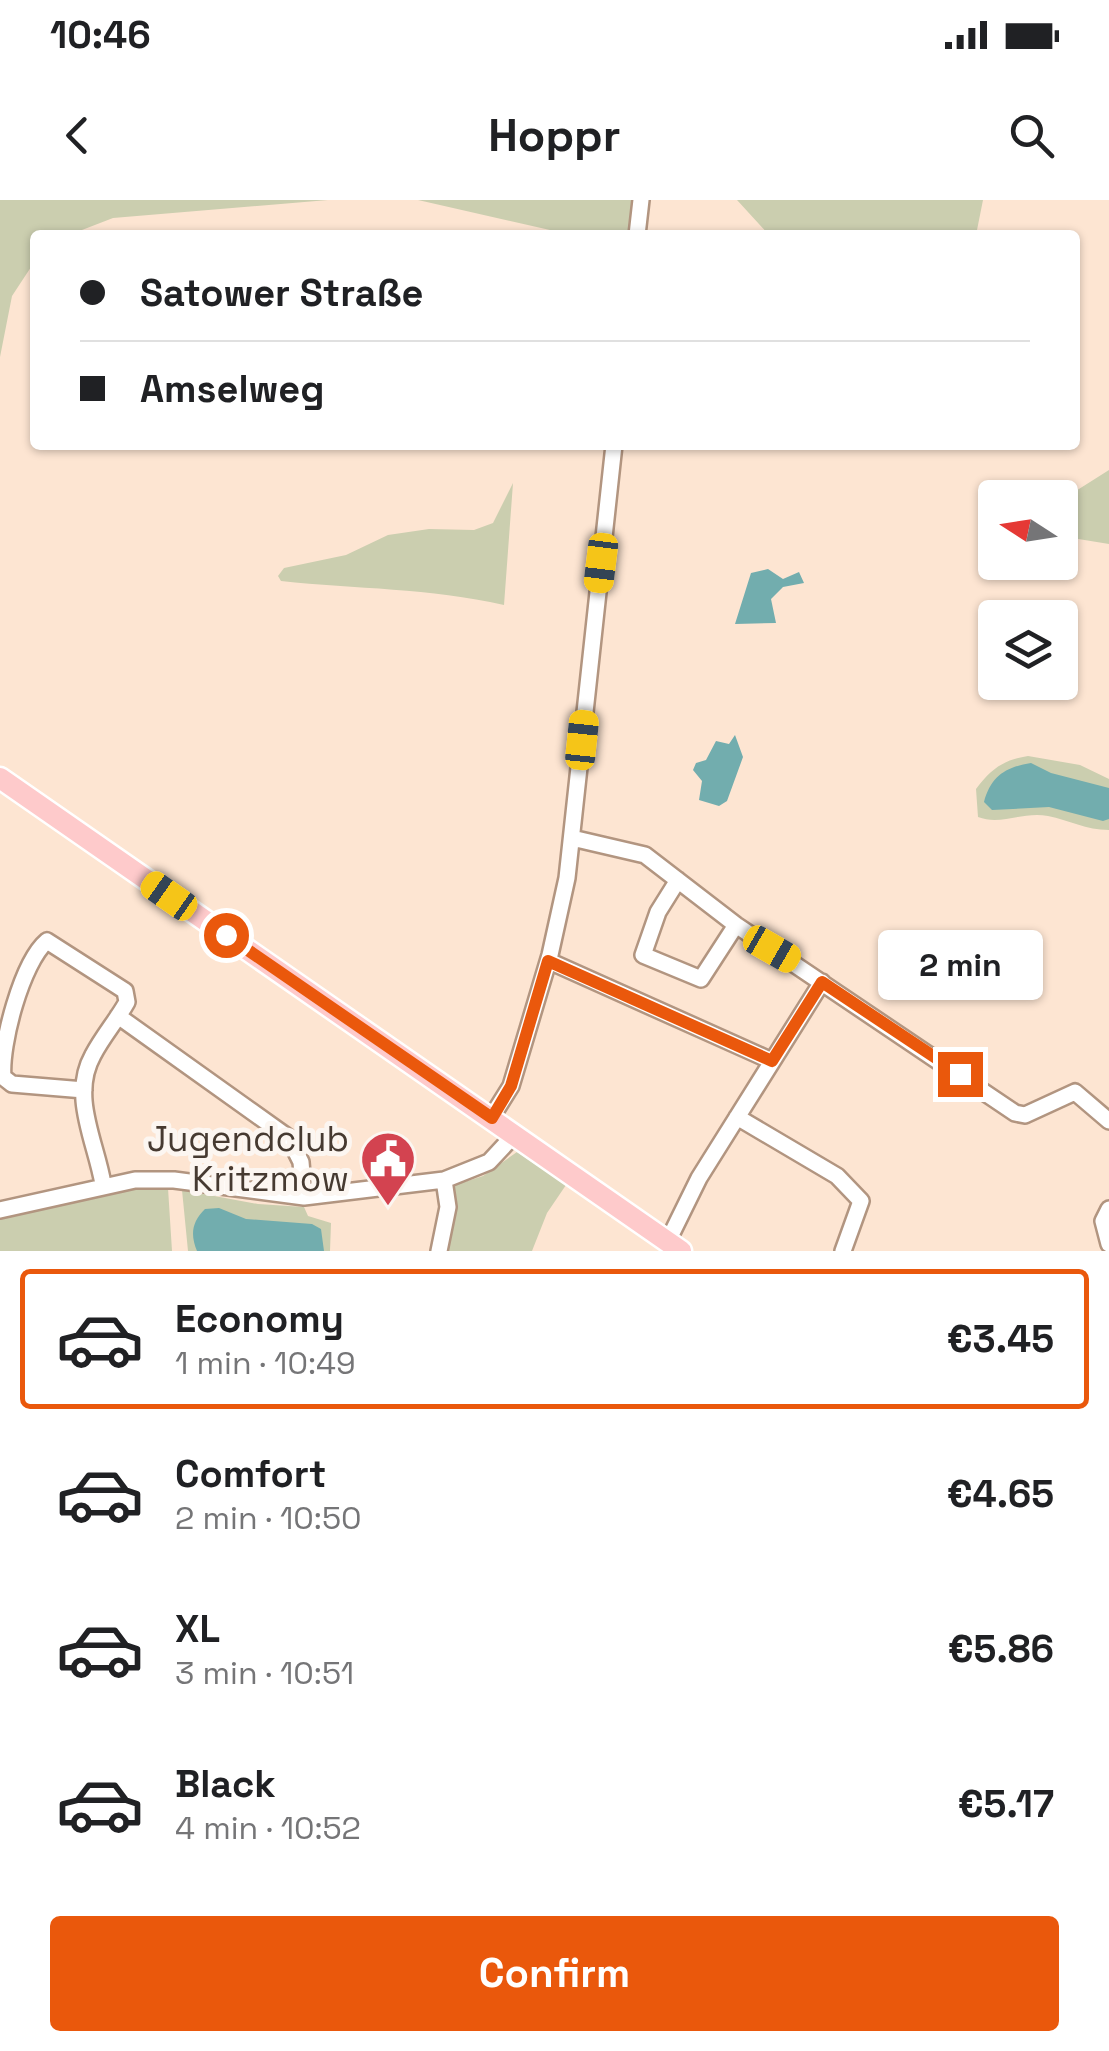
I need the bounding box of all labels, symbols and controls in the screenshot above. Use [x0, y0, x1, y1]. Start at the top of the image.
text: 10:46 [50, 11, 151, 59]
text: Hoppr [488, 107, 621, 164]
icon: back [50, 108, 105, 163]
icon: search [1004, 108, 1059, 163]
text: Satower Straße [140, 269, 423, 317]
text: Amselweg [140, 365, 324, 413]
north arrow [978, 480, 1078, 580]
map controls [978, 480, 1078, 700]
car [582, 531, 620, 595]
button: layers [978, 600, 1078, 700]
car [564, 709, 600, 771]
car [136, 867, 202, 925]
route start [204, 913, 249, 958]
car [739, 921, 805, 977]
callout: 2 min [878, 929, 1042, 999]
text: 2 min [919, 945, 1002, 985]
route end [938, 1052, 983, 1097]
place label: Jugendclub Kritzmow [147, 1117, 349, 1201]
public building icon: Jugendclub Kritzmow [358, 1129, 418, 1208]
icon: car [55, 1294, 145, 1384]
text: Economy [175, 1295, 344, 1343]
text: €3.45 [947, 1315, 1054, 1363]
text: 1 min · 10:49 [175, 1343, 356, 1383]
icon: car [55, 1449, 145, 1539]
text: Comfort [175, 1450, 326, 1498]
text: €4.65 [947, 1470, 1054, 1518]
text: 2 min · 10:50 [175, 1498, 362, 1538]
icon: car [55, 1604, 145, 1694]
text: XL [175, 1605, 220, 1653]
text: €5.86 [948, 1625, 1054, 1673]
text: 3 min · 10:51 [175, 1653, 354, 1693]
icon: car [55, 1759, 145, 1849]
text: Black [175, 1760, 276, 1808]
text: €5.17 [958, 1780, 1054, 1828]
text: 4 min · 10:52 [175, 1808, 361, 1848]
button: Confirm [50, 1916, 1059, 2031]

